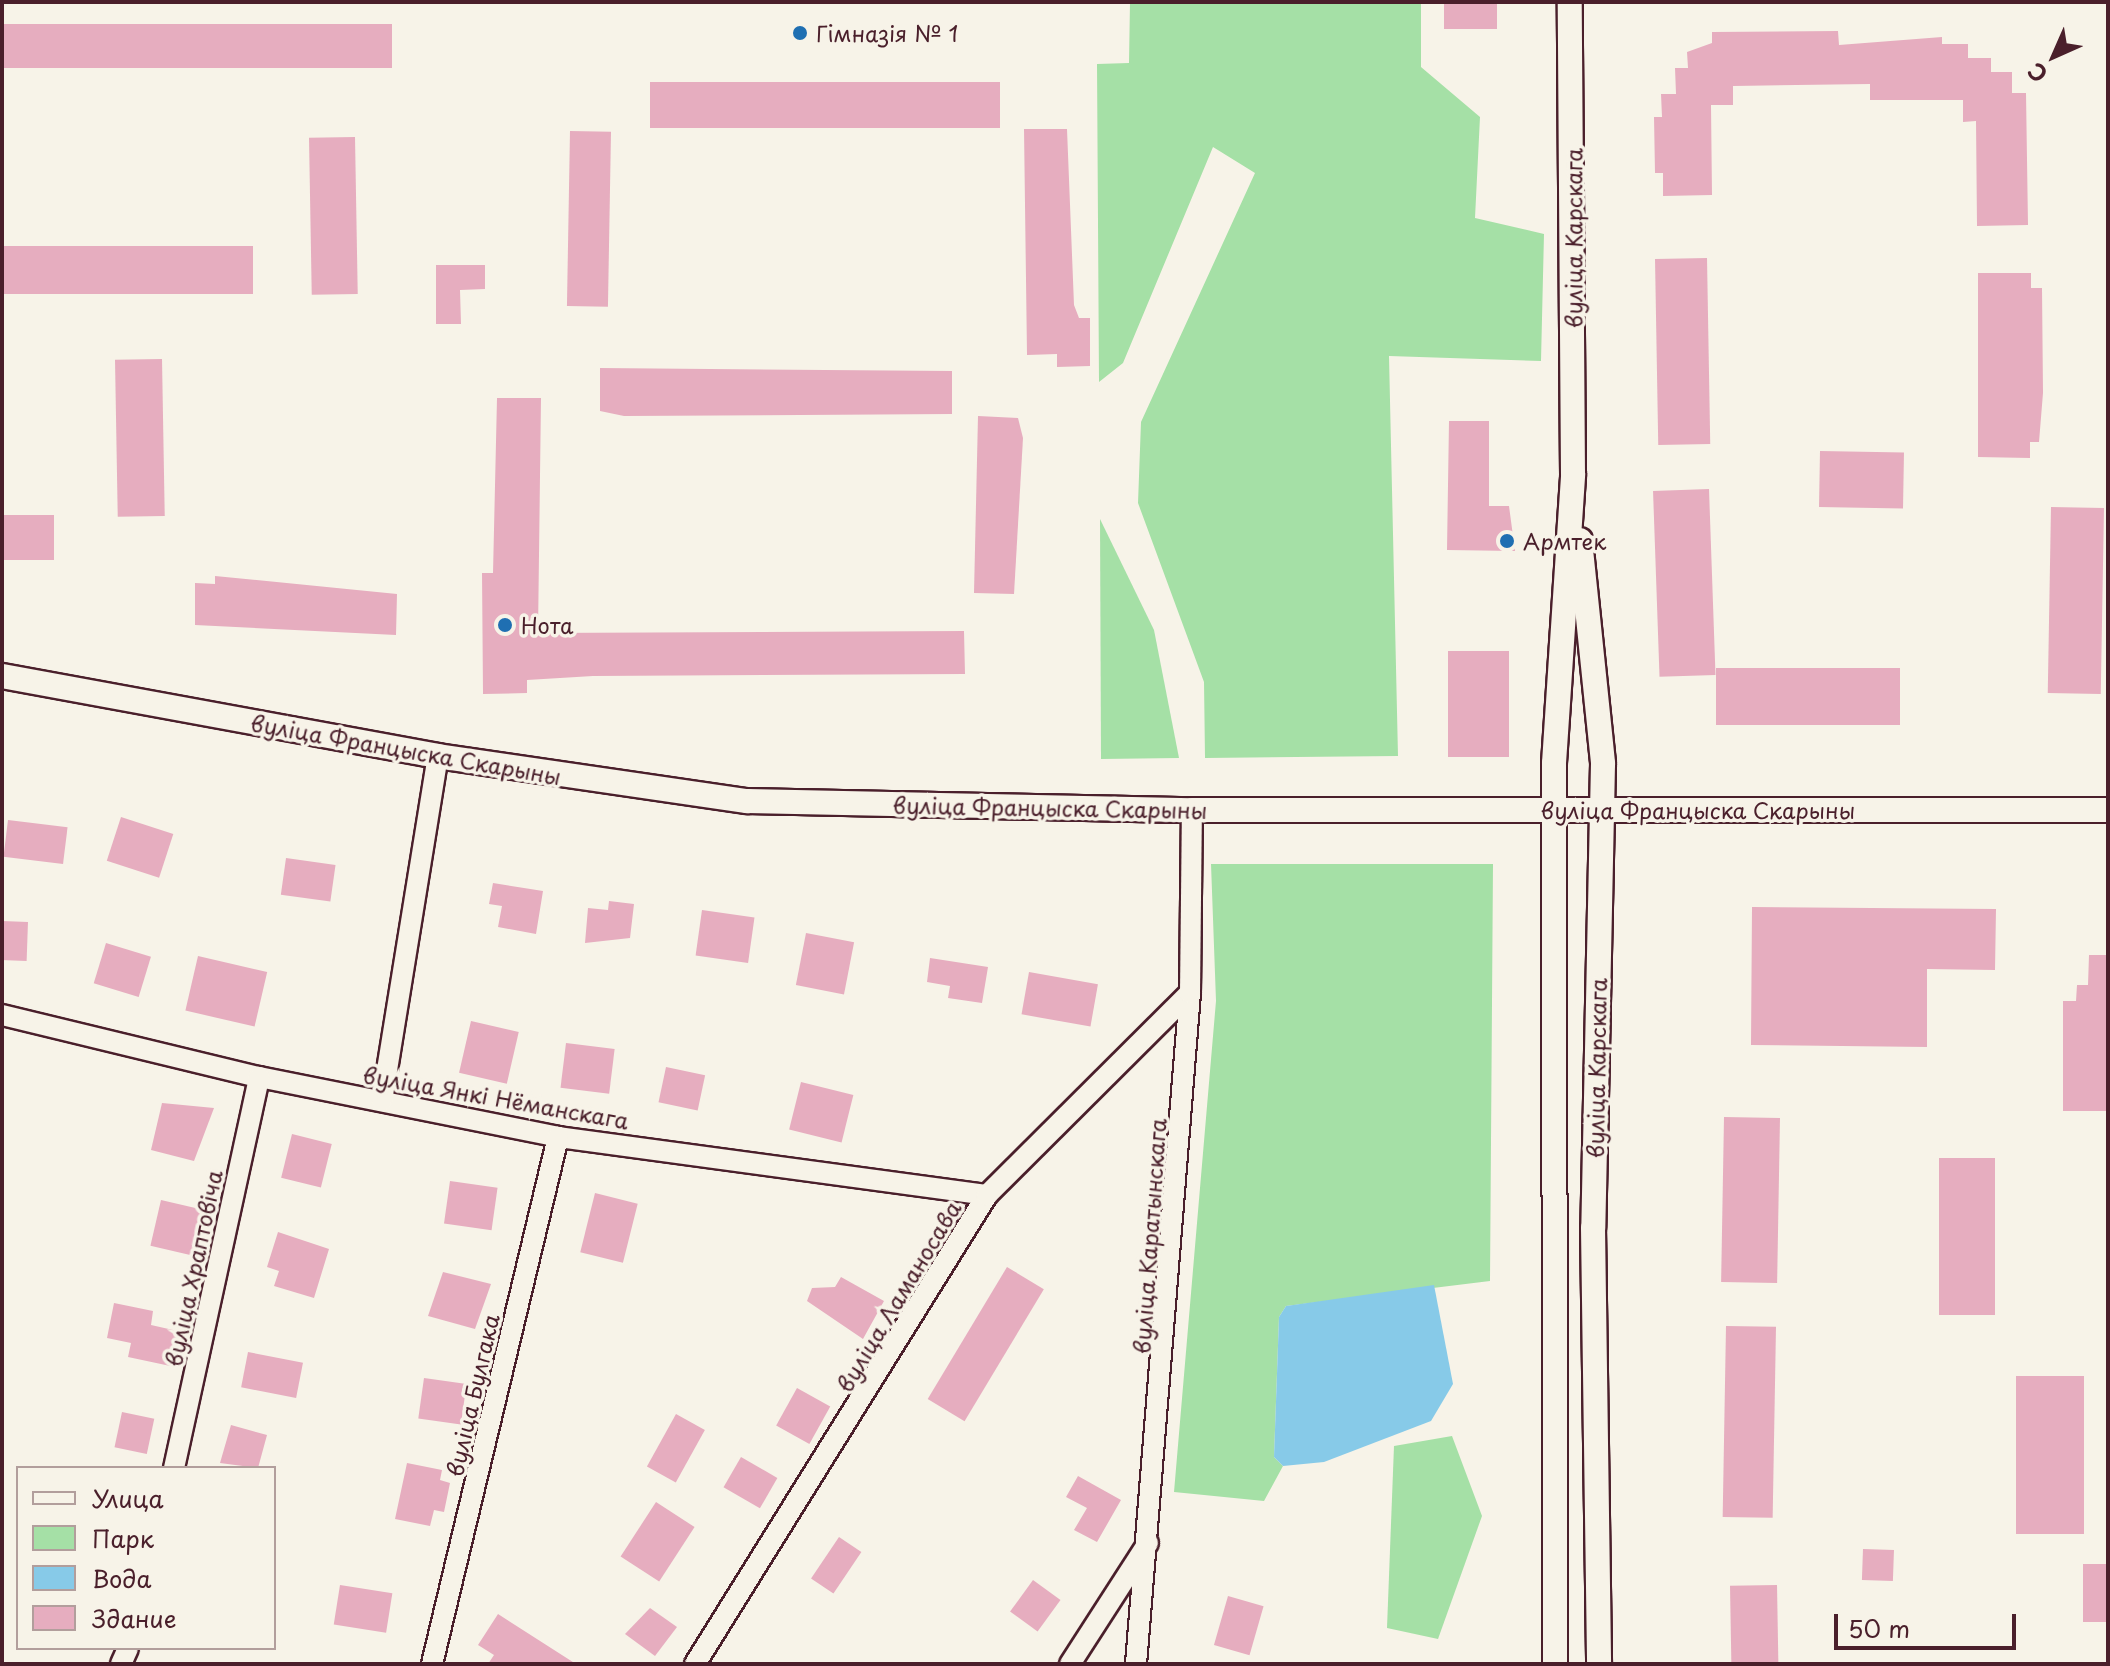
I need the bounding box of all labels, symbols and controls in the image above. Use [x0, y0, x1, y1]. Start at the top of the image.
north arrow [2014, 16, 2094, 96]
place label: Гімназія № 1 [816, 20, 959, 46]
marker: Гімназія № 1 [791, 24, 809, 42]
text: С [2019, 56, 2054, 91]
street label: вуліца Карскага [1560, 148, 1586, 328]
place label: Армтек [1523, 528, 1606, 554]
marker: Армтек [1498, 532, 1516, 550]
place label: Нота [521, 612, 574, 638]
marker: Нота [496, 616, 514, 634]
street label: вуліца Францыска Скарыны [248, 709, 564, 789]
street label: вуліца Францыска Скарыны [891, 791, 1209, 823]
street label: вуліца Францыска Скарыны [1540, 797, 1856, 823]
street label: вуліца Карскага [1581, 978, 1611, 1158]
street label: вуліца Янкі Нёманскага [361, 1061, 631, 1133]
street label: вуліца Каратынскага [1128, 1118, 1170, 1354]
street label: вуліца Храптовіча [159, 1167, 227, 1369]
street label: вуліца Ламаносава [831, 1196, 965, 1396]
street label: вуліца Булгака [440, 1311, 504, 1479]
legend [16, 1466, 276, 1650]
text: Улица [92, 1480, 164, 1516]
text: Парк [92, 1520, 154, 1556]
text: Вода [92, 1560, 151, 1596]
scale bar [1838, 1598, 2020, 1648]
text: Здание [92, 1600, 177, 1636]
text: 50 m [1848, 1610, 1910, 1646]

